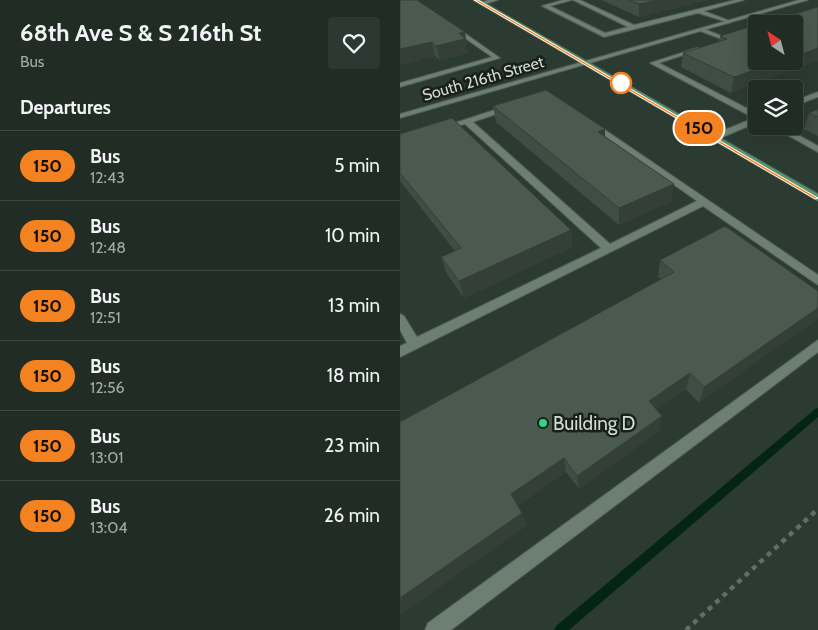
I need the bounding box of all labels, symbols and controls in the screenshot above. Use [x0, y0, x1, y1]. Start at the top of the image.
north arrow [748, 15, 802, 70]
map controls [748, 15, 803, 135]
button: heart [328, 17, 380, 69]
text: 68th Ave S & S 216th St [20, 18, 261, 47]
text: Bus [20, 52, 44, 71]
street label: South 216th Street [420, 52, 547, 105]
unlabelled marker [610, 72, 632, 94]
button: layers [748, 80, 803, 135]
text: Departures [20, 96, 111, 119]
line badge: 150 [670, 112, 728, 144]
text: 150 [684, 117, 714, 139]
text: Bus [90, 145, 120, 168]
text: 5 min [334, 154, 380, 177]
text: 150 [33, 155, 62, 177]
text: 12:43 [90, 168, 125, 187]
text: Bus [90, 215, 120, 238]
text: 10 min [325, 224, 380, 247]
text: 150 [33, 225, 62, 247]
text: 12:48 [90, 238, 126, 257]
text: Bus [90, 285, 120, 308]
text: 13 min [328, 294, 380, 317]
text: 150 [33, 295, 62, 317]
text: 12:51 [90, 308, 121, 327]
text: Bus [90, 355, 120, 378]
text: 18 min [327, 364, 380, 387]
text: 150 [33, 365, 62, 387]
text: 12:56 [90, 378, 125, 397]
place label: Building D [553, 412, 636, 435]
marker: Building D [537, 417, 549, 429]
text: Bus [90, 425, 120, 448]
text: 23 min [324, 434, 380, 457]
text: 150 [33, 435, 62, 457]
text: 13:01 [90, 448, 124, 467]
text: Bus [90, 495, 120, 518]
text: 26 min [324, 504, 380, 527]
text: 150 [33, 505, 62, 527]
text: 13:04 [90, 518, 128, 537]

